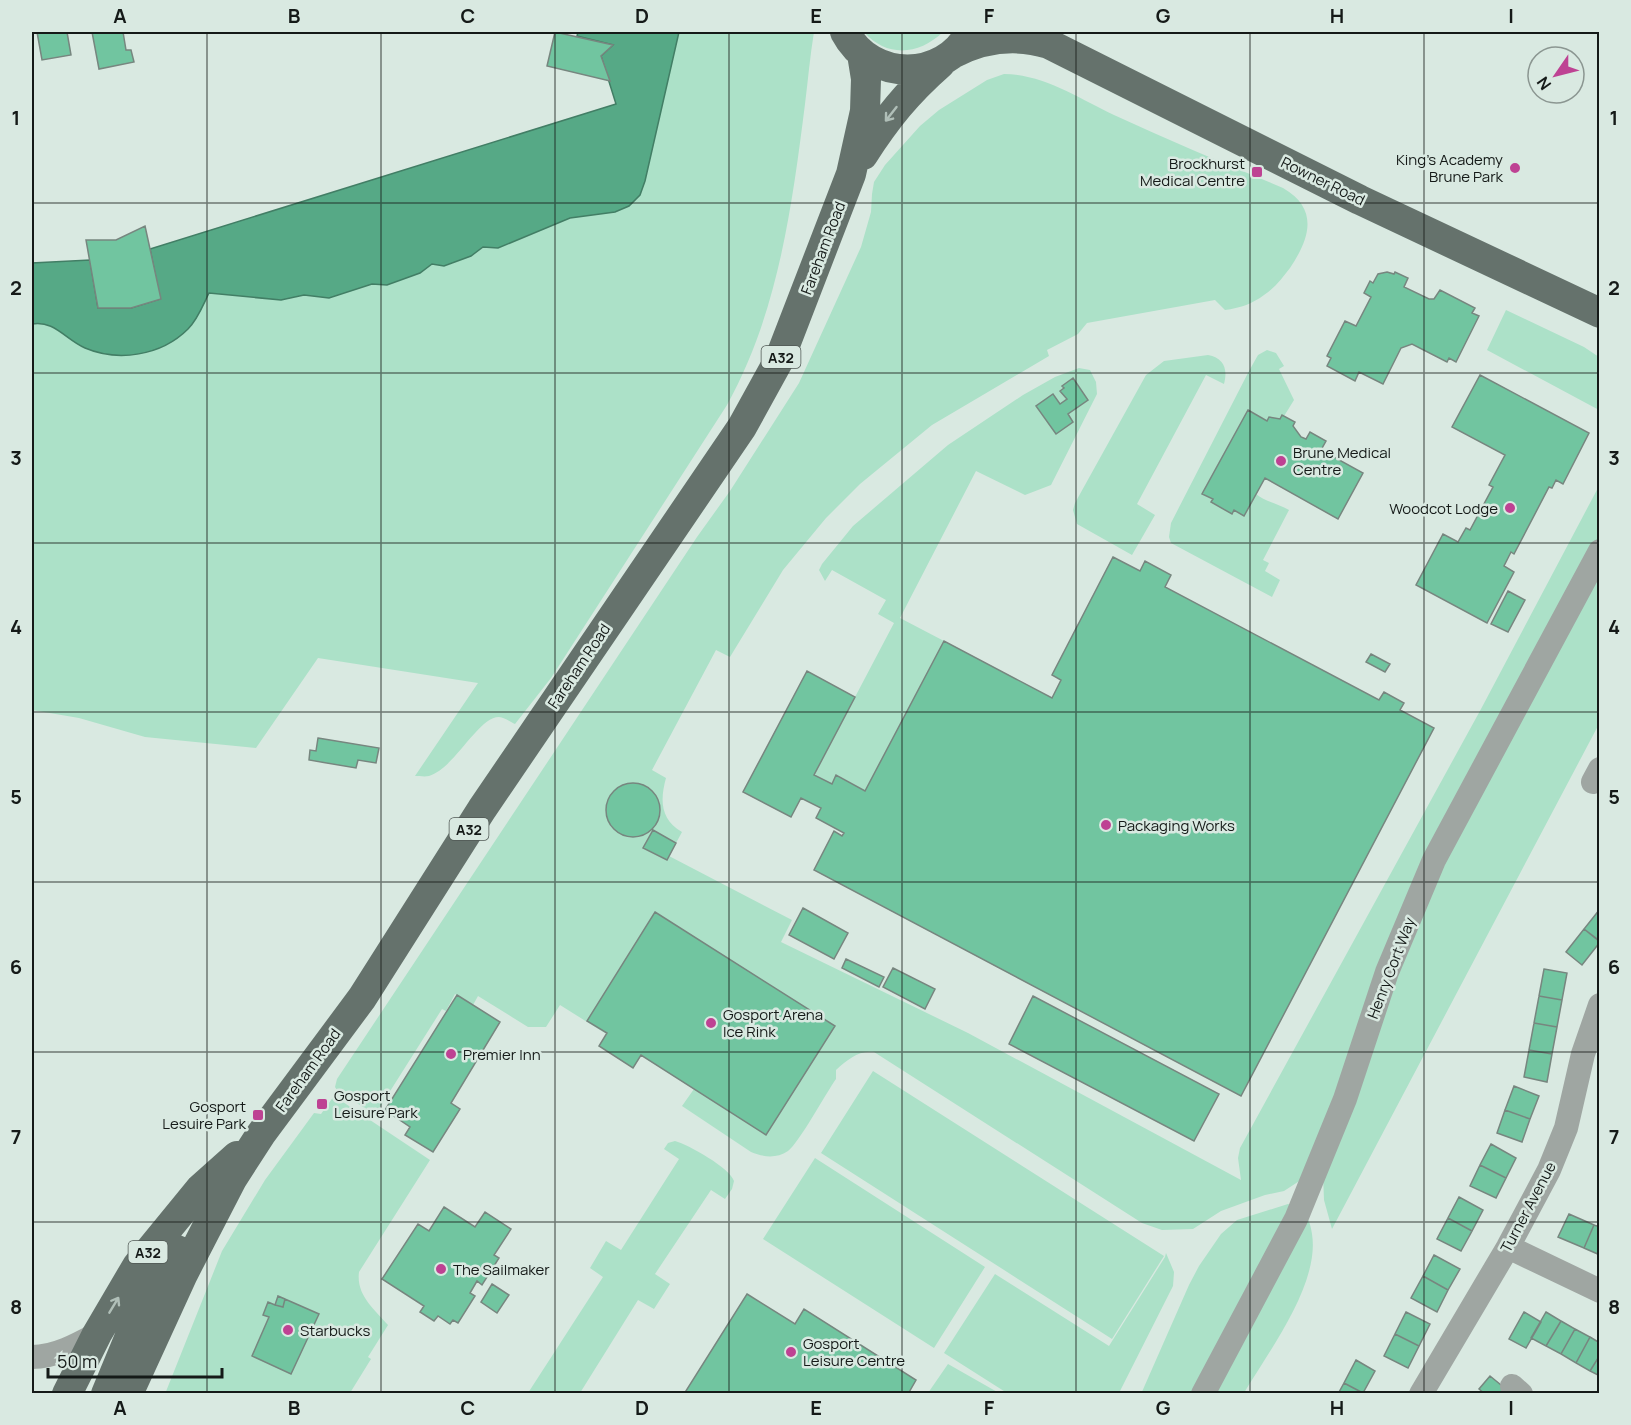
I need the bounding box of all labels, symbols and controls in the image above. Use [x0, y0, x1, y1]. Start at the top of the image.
text: A [113, 2, 127, 29]
text: B [288, 2, 301, 29]
text: C [461, 2, 475, 29]
text: D [635, 2, 649, 29]
text: E [810, 2, 822, 29]
text: F [984, 2, 995, 29]
text: G [1156, 2, 1171, 29]
text: H [1330, 2, 1344, 29]
text: I [1508, 2, 1514, 29]
north arrow [1526, 45, 1586, 105]
text: N [1531, 73, 1556, 95]
text: 1 [12, 104, 20, 131]
text: 1 [1610, 104, 1618, 131]
one-way arrow [884, 106, 897, 122]
place label: King's Academy Brune Park [1396, 149, 1504, 187]
street label: Rowner Road [1277, 152, 1369, 210]
place label: Brockhurst Medical Centre [1140, 153, 1245, 191]
marker: King's Academy Brune Park [1508, 161, 1522, 175]
marker: Brockhurst Medical Centre [1250, 165, 1264, 179]
street label: Fareham Road [796, 198, 850, 298]
text: 2 [10, 274, 22, 301]
text: 2 [1608, 274, 1620, 301]
road number: A32 [762, 346, 800, 368]
place label: Brune Medical Centre [1293, 442, 1391, 480]
text: 3 [10, 444, 22, 471]
text: 3 [1608, 444, 1620, 471]
marker: Brune Medical Centre [1274, 454, 1288, 468]
place label: Woodcot Lodge [1389, 498, 1498, 519]
marker: Woodcot Lodge [1503, 501, 1517, 515]
text: 4 [10, 613, 22, 640]
text: 4 [1608, 613, 1620, 640]
street label: Fareham Road [543, 619, 615, 713]
text: 5 [10, 783, 22, 810]
text: 5 [1608, 783, 1620, 810]
place label: Packaging Works [1118, 815, 1235, 836]
road number: A32 [450, 818, 488, 840]
marker: Packaging Works [1099, 818, 1113, 832]
street label: Henry Cort Way [1362, 914, 1420, 1022]
text: 6 [10, 953, 22, 980]
text: 6 [1608, 953, 1620, 980]
place label: Gosport Arena Ice Rink [723, 1004, 823, 1042]
marker: Gosport Arena Ice Rink [704, 1016, 718, 1030]
street label: Fareham Road [271, 1024, 345, 1116]
place label: Premier Inn [463, 1044, 541, 1065]
marker: Premier Inn [444, 1047, 458, 1061]
place label: Gosport Leisure Park [334, 1085, 418, 1123]
place label: Gosport Lesuire Park [162, 1096, 247, 1134]
marker: Gosport Leisure Park [315, 1097, 329, 1111]
marker: Gosport Lesuire Park [251, 1108, 265, 1122]
text: 7 [11, 1123, 21, 1150]
text: 7 [1609, 1123, 1619, 1150]
street label: Turner Avenue [1495, 1158, 1561, 1256]
road number: A32 [128, 1241, 168, 1263]
place label: The Sailmaker [453, 1259, 550, 1280]
marker: The Sailmaker [434, 1262, 448, 1276]
text: 8 [10, 1293, 22, 1320]
text: 8 [1608, 1293, 1620, 1320]
one-way arrow [108, 1297, 120, 1314]
place label: Starbucks [300, 1320, 370, 1341]
marker: Starbucks [281, 1323, 295, 1337]
place label: Gosport Leisure Centre [803, 1333, 905, 1371]
scale bar [48, 1341, 222, 1379]
marker: Gosport Leisure Centre [784, 1345, 798, 1359]
text: 50 m [57, 1349, 97, 1373]
text: A [113, 1394, 127, 1421]
text: B [288, 1394, 301, 1421]
text: C [461, 1394, 475, 1421]
text: D [635, 1394, 649, 1421]
text: E [810, 1394, 822, 1421]
text: F [984, 1394, 995, 1421]
text: G [1156, 1394, 1171, 1421]
text: H [1330, 1394, 1344, 1421]
text: I [1508, 1394, 1514, 1421]

